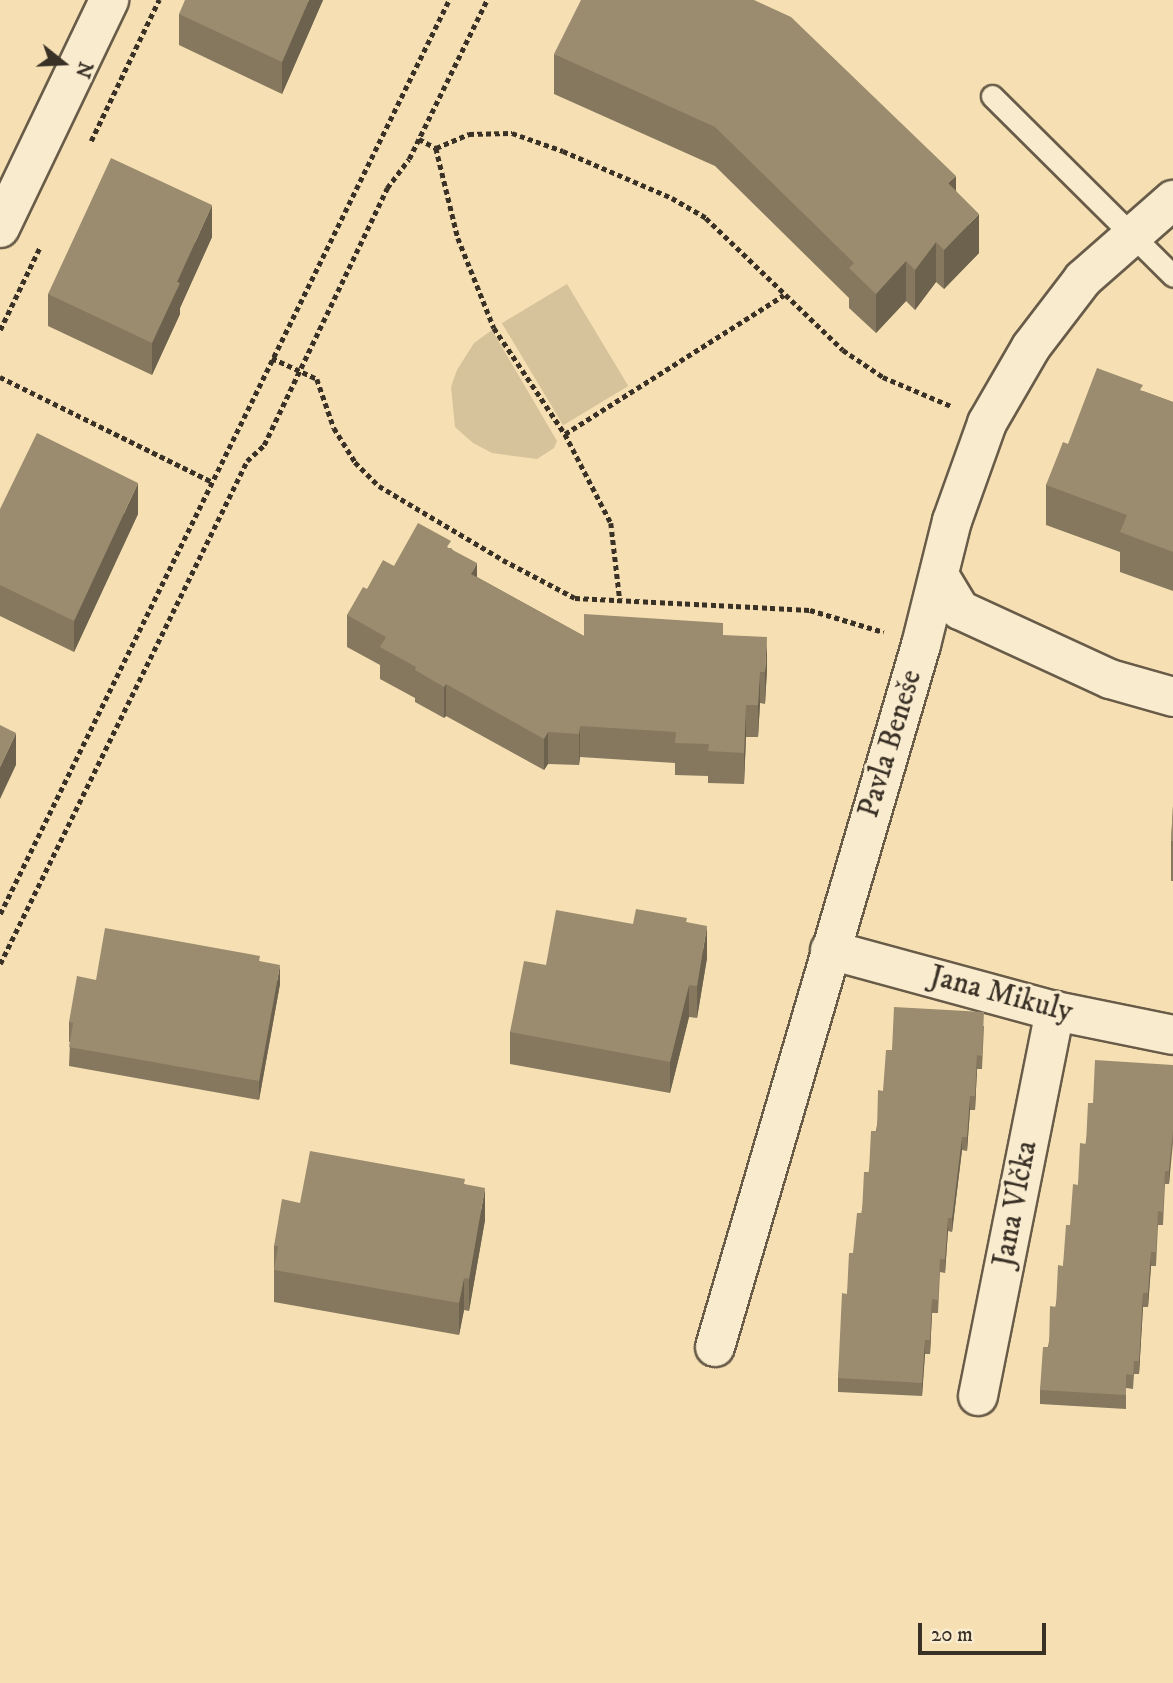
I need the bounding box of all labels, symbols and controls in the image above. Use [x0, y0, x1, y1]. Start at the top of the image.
north arrow [28, 28, 98, 98]
text: N [70, 59, 97, 81]
street label: Pavla Beneše [851, 666, 931, 822]
street label: Jana Mikuly [926, 959, 1076, 1031]
street label: Jana Vlčka [986, 1138, 1046, 1270]
scale bar [921, 1610, 1049, 1654]
text: 20 m [931, 1622, 973, 1648]

